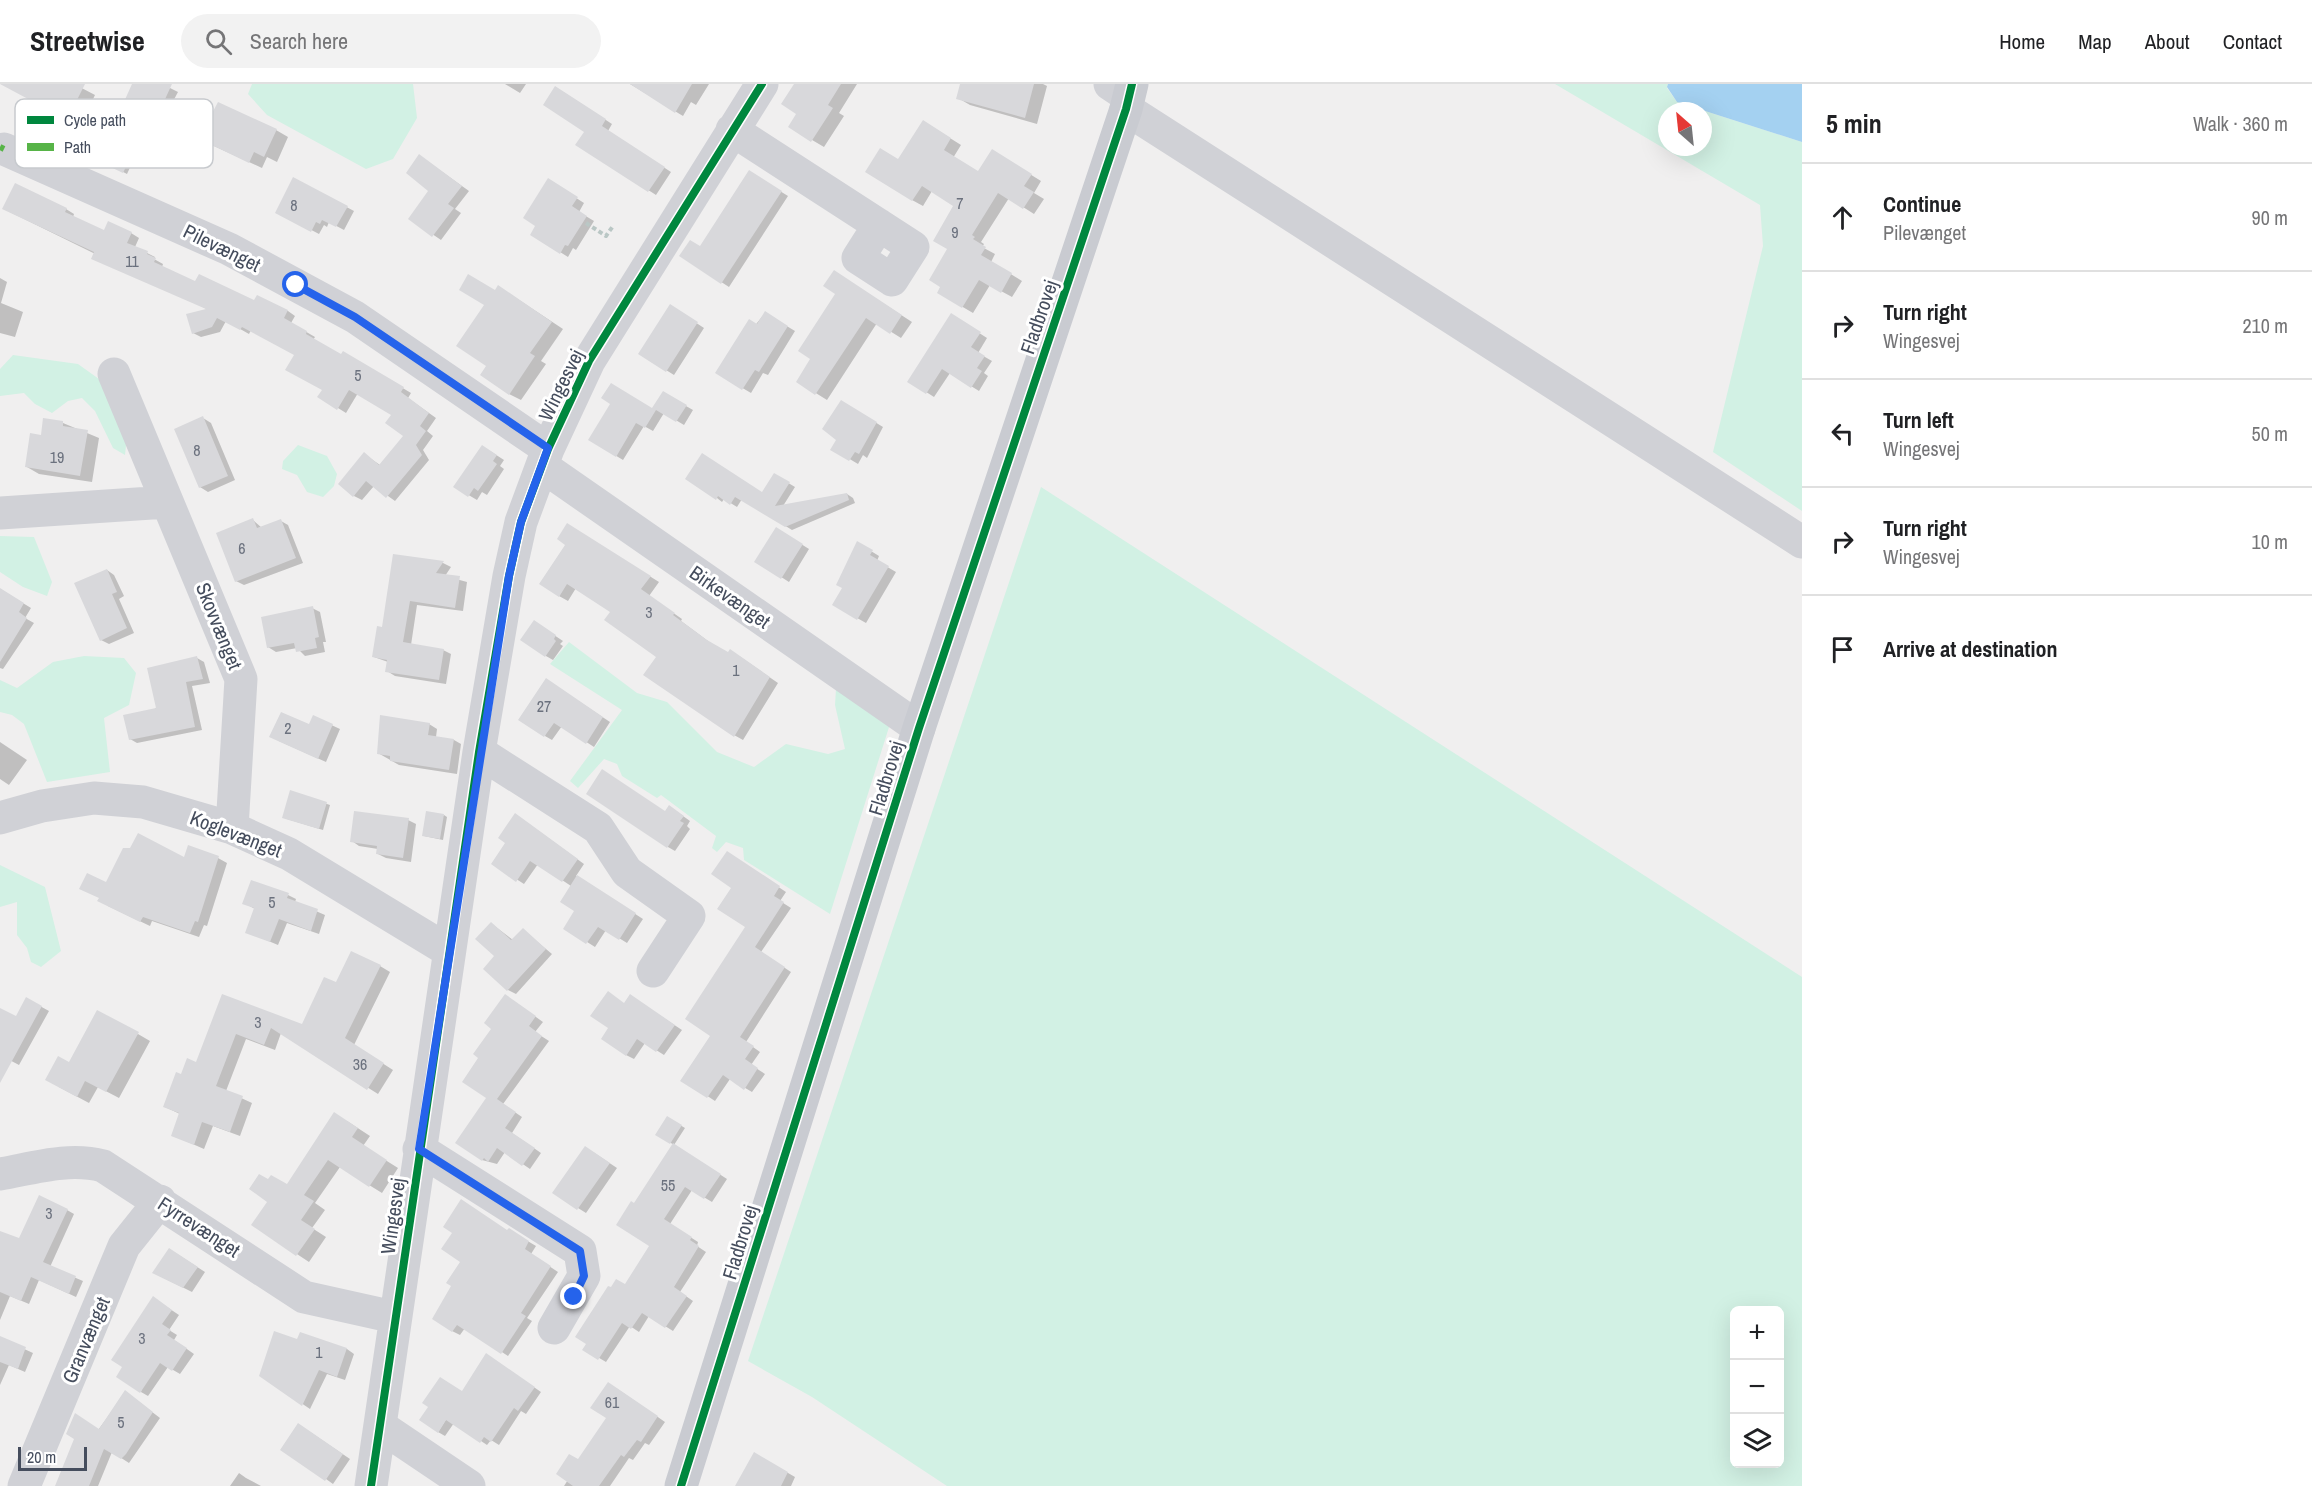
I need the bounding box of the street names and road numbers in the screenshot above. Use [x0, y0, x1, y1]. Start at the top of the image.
street label: Pilevænget [179, 217, 266, 278]
street label: Fladbrovej [1013, 276, 1064, 357]
street label: Wingesvej [532, 344, 589, 425]
street label: Birkevænget [684, 559, 776, 635]
street label: Skovvænget [190, 578, 249, 674]
street label: Fladbrovej [861, 737, 910, 818]
street label: Koglevænget [186, 804, 287, 864]
street label: Wingesvej [374, 1176, 411, 1256]
street label: Fyrrevænget [153, 1190, 246, 1263]
street label: Fladbrovej [715, 1201, 764, 1282]
street label: Granvænget [55, 1292, 116, 1387]

